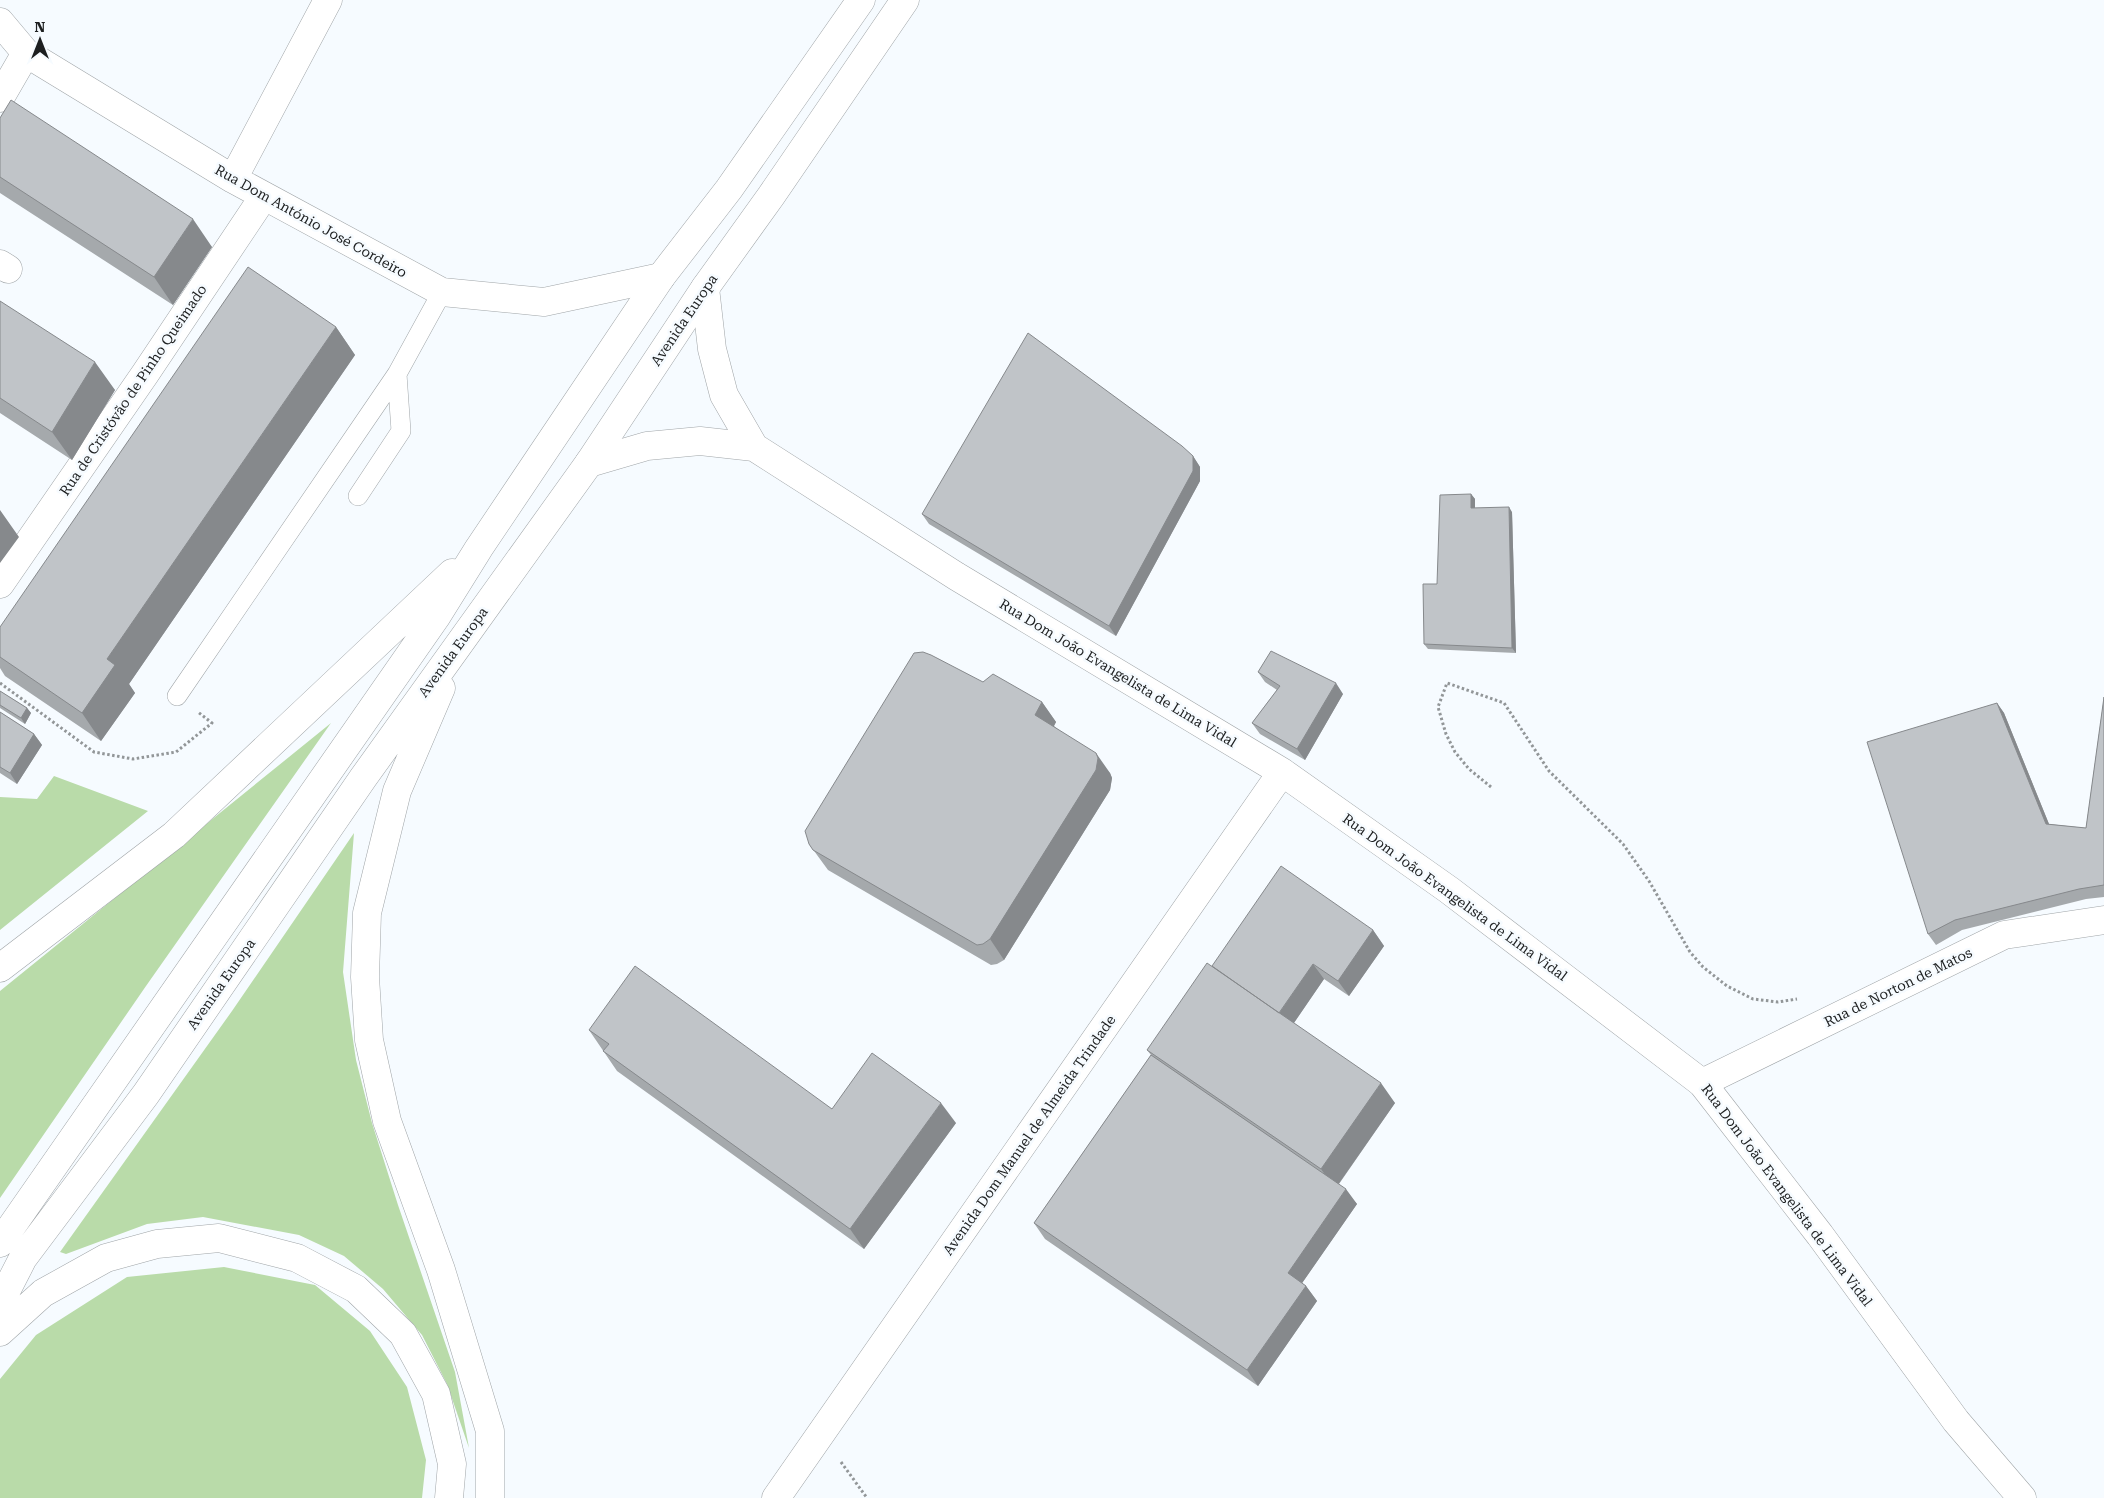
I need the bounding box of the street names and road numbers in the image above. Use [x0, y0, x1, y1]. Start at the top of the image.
street label: Rua Dom António José Cordeiro [212, 161, 410, 281]
street label: Avenida Europa [647, 271, 721, 369]
street label: Rua de Cristóvão de Pinho Queimado [56, 282, 210, 498]
street label: Rua Dom João Evangelista de Lima Vidal [997, 596, 1240, 751]
street label: Avenida Europa [415, 604, 491, 700]
street label: Rua Dom João Evangelista de Lima Vidal [1340, 810, 1571, 984]
street label: Avenida Europa [184, 935, 258, 1032]
street label: Rua de Norton de Matos [1821, 944, 1975, 1030]
street label: Avenida Dom Manuel de Almeida Trindade [940, 1012, 1119, 1258]
street label: Rua Dom João Evangelista de Lima Vidal [1698, 1081, 1876, 1310]

